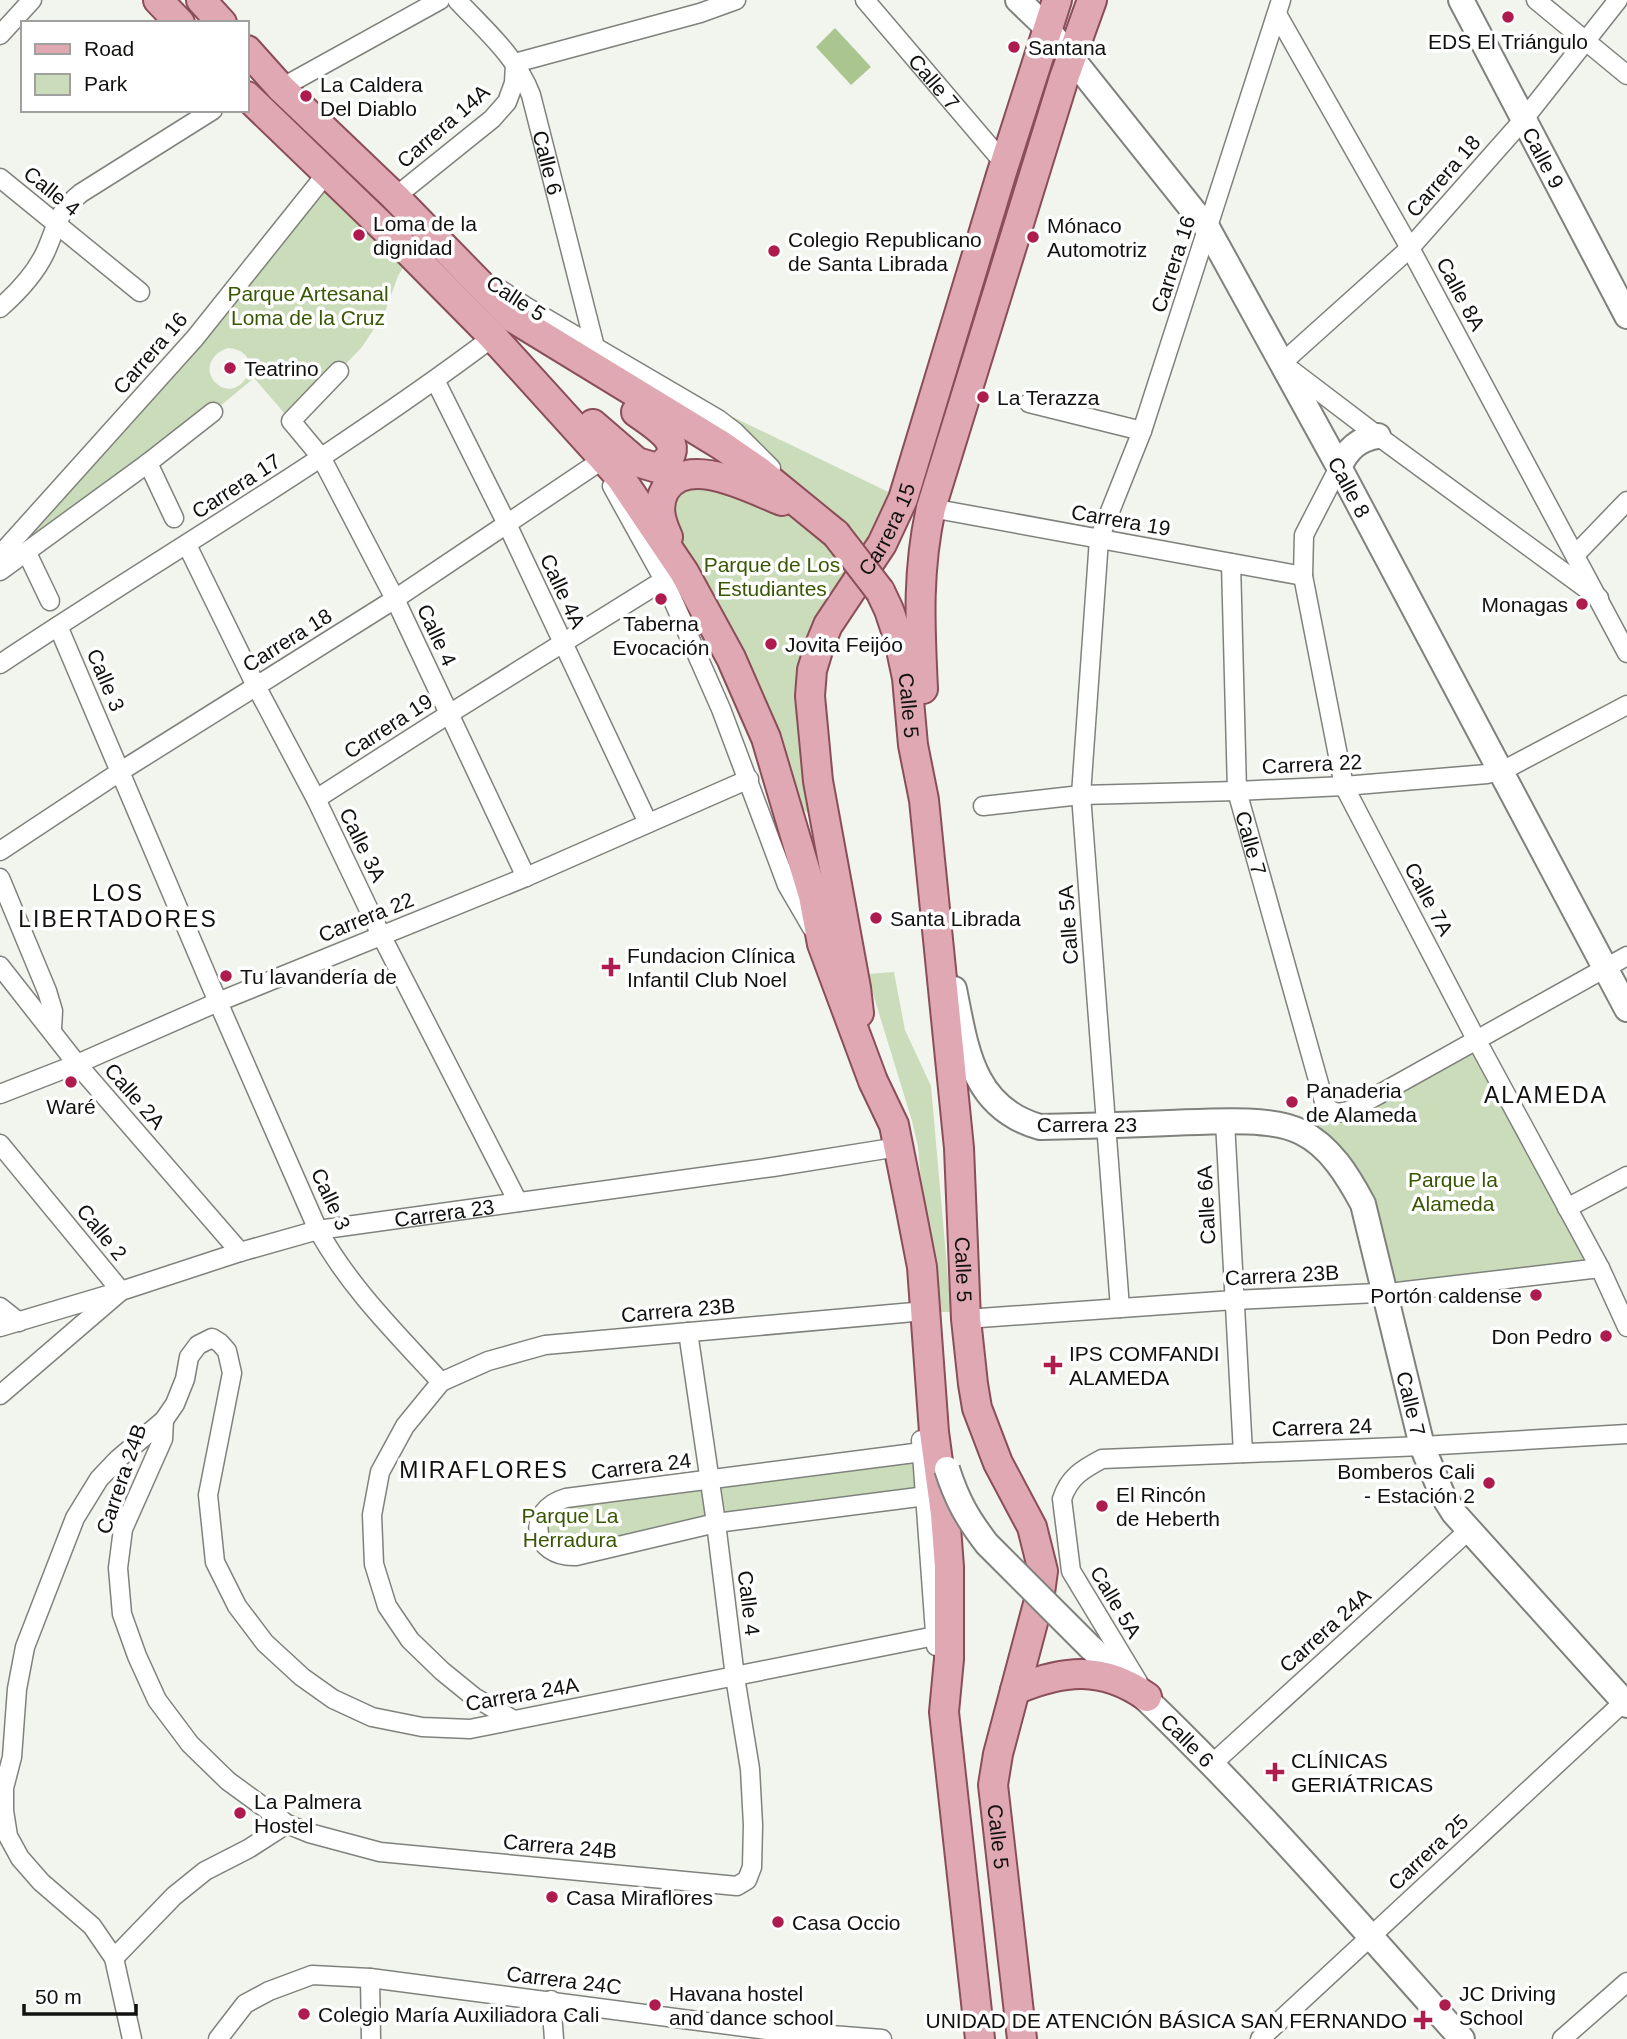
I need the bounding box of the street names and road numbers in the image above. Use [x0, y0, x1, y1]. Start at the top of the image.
street label: Calle 7 [904, 49, 964, 114]
street label: Carrera 14A [392, 80, 494, 172]
street label: Calle 9 [1518, 123, 1569, 192]
street label: Calle 6 [529, 128, 567, 197]
street label: Carrera 18 [1401, 131, 1485, 221]
street label: Calle 4 [19, 161, 85, 221]
street label: Carrera 16 [1147, 213, 1199, 315]
street label: Calle 8A [1432, 254, 1490, 334]
street label: Calle 5 [482, 271, 550, 325]
street label: Carrera 16 [108, 308, 192, 398]
street label: Carrera 17 [188, 449, 284, 523]
street label: Calle 8 [1324, 453, 1375, 521]
street label: Carrera 15 [853, 480, 919, 579]
street label: Carrera 19 [1070, 500, 1172, 540]
street label: Calle 4A [536, 550, 590, 632]
street label: Calle 4 [413, 601, 461, 670]
street label: Carrera 18 [238, 604, 336, 676]
street label: Calle 3 [83, 645, 129, 715]
street label: Calle 5 [895, 672, 924, 739]
street label: Carrera 19 [340, 689, 436, 763]
street label: Carrera 22 [1261, 750, 1363, 778]
street label: Calle 3A [335, 804, 391, 886]
street label: Calle 7 [1232, 808, 1271, 878]
street label: Calle 7A [1400, 859, 1458, 939]
street label: Calle 5A [1054, 885, 1082, 965]
street label: Carrera 22 [315, 888, 417, 946]
street label: Calle 2A [100, 1058, 170, 1134]
street label: Carrera 23 [1037, 1113, 1137, 1136]
street label: Calle 3 [307, 1165, 355, 1233]
street label: Calle 6A [1192, 1165, 1220, 1245]
street label: Carrera 23 [393, 1194, 496, 1231]
street label: Calle 2 [72, 1199, 132, 1265]
street label: Calle 5 [951, 1236, 977, 1302]
street label: Carrera 23B [1224, 1261, 1340, 1289]
street label: Carrera 23B [620, 1294, 736, 1326]
street label: Calle 7 [1393, 1369, 1431, 1438]
street label: Carrera 24 [1271, 1414, 1373, 1440]
street label: Carrera 24B [92, 1421, 150, 1537]
street label: Carrera 24 [590, 1448, 693, 1484]
street label: Calle 5A [1086, 1562, 1146, 1642]
street label: Calle 4 [734, 1569, 764, 1637]
street label: Carrera 24A [1275, 1583, 1375, 1677]
street label: Carrera 24A [464, 1673, 580, 1715]
street label: Calle 6 [1157, 1709, 1219, 1771]
street label: Calle 5 [984, 1803, 1014, 1870]
street label: Carrera 25 [1383, 1809, 1473, 1895]
street label: Carrera 24B [502, 1830, 618, 1862]
street label: Carrera 24C [505, 1962, 623, 1998]

